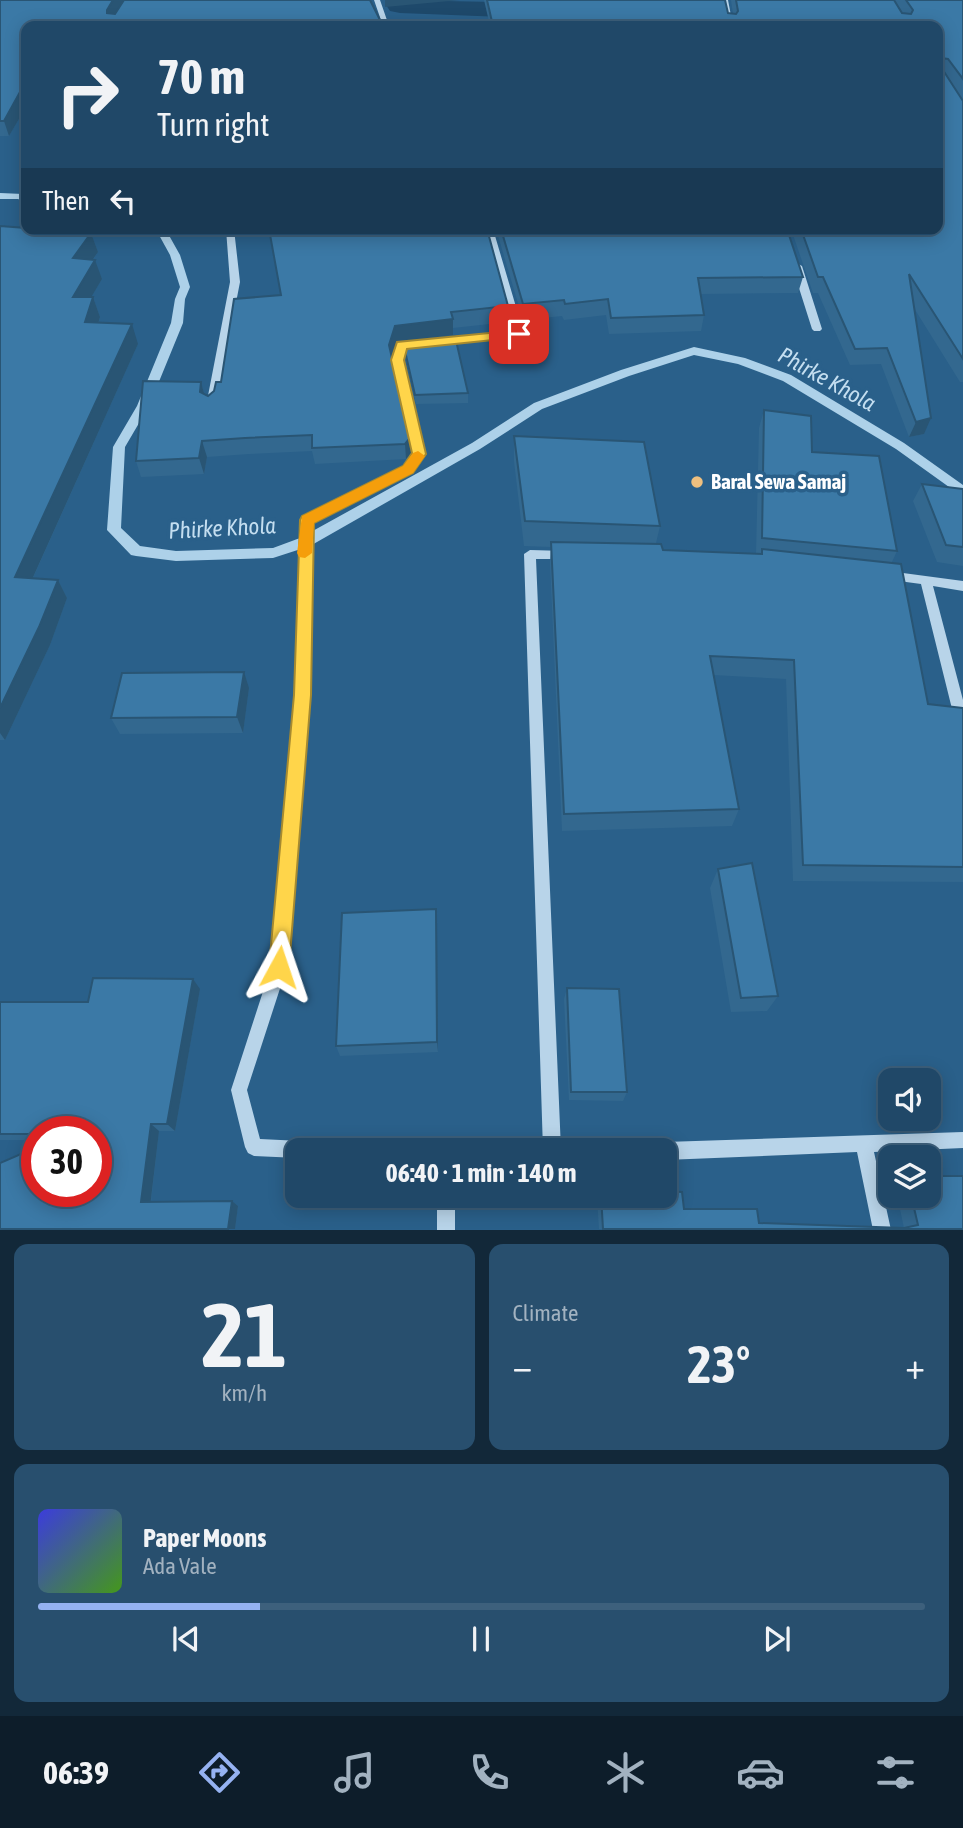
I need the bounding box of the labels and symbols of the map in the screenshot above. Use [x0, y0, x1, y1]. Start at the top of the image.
pin [489, 304, 549, 364]
water label: Phirke Khola [774, 342, 881, 417]
place label: Baral Sewa Samaj [711, 469, 846, 493]
marker: Baral Sewa Samaj [689, 474, 705, 490]
water label: Phirke Khola [168, 512, 277, 544]
position arrow [242, 930, 316, 1004]
speed limit sign: 30 [21, 1116, 112, 1207]

